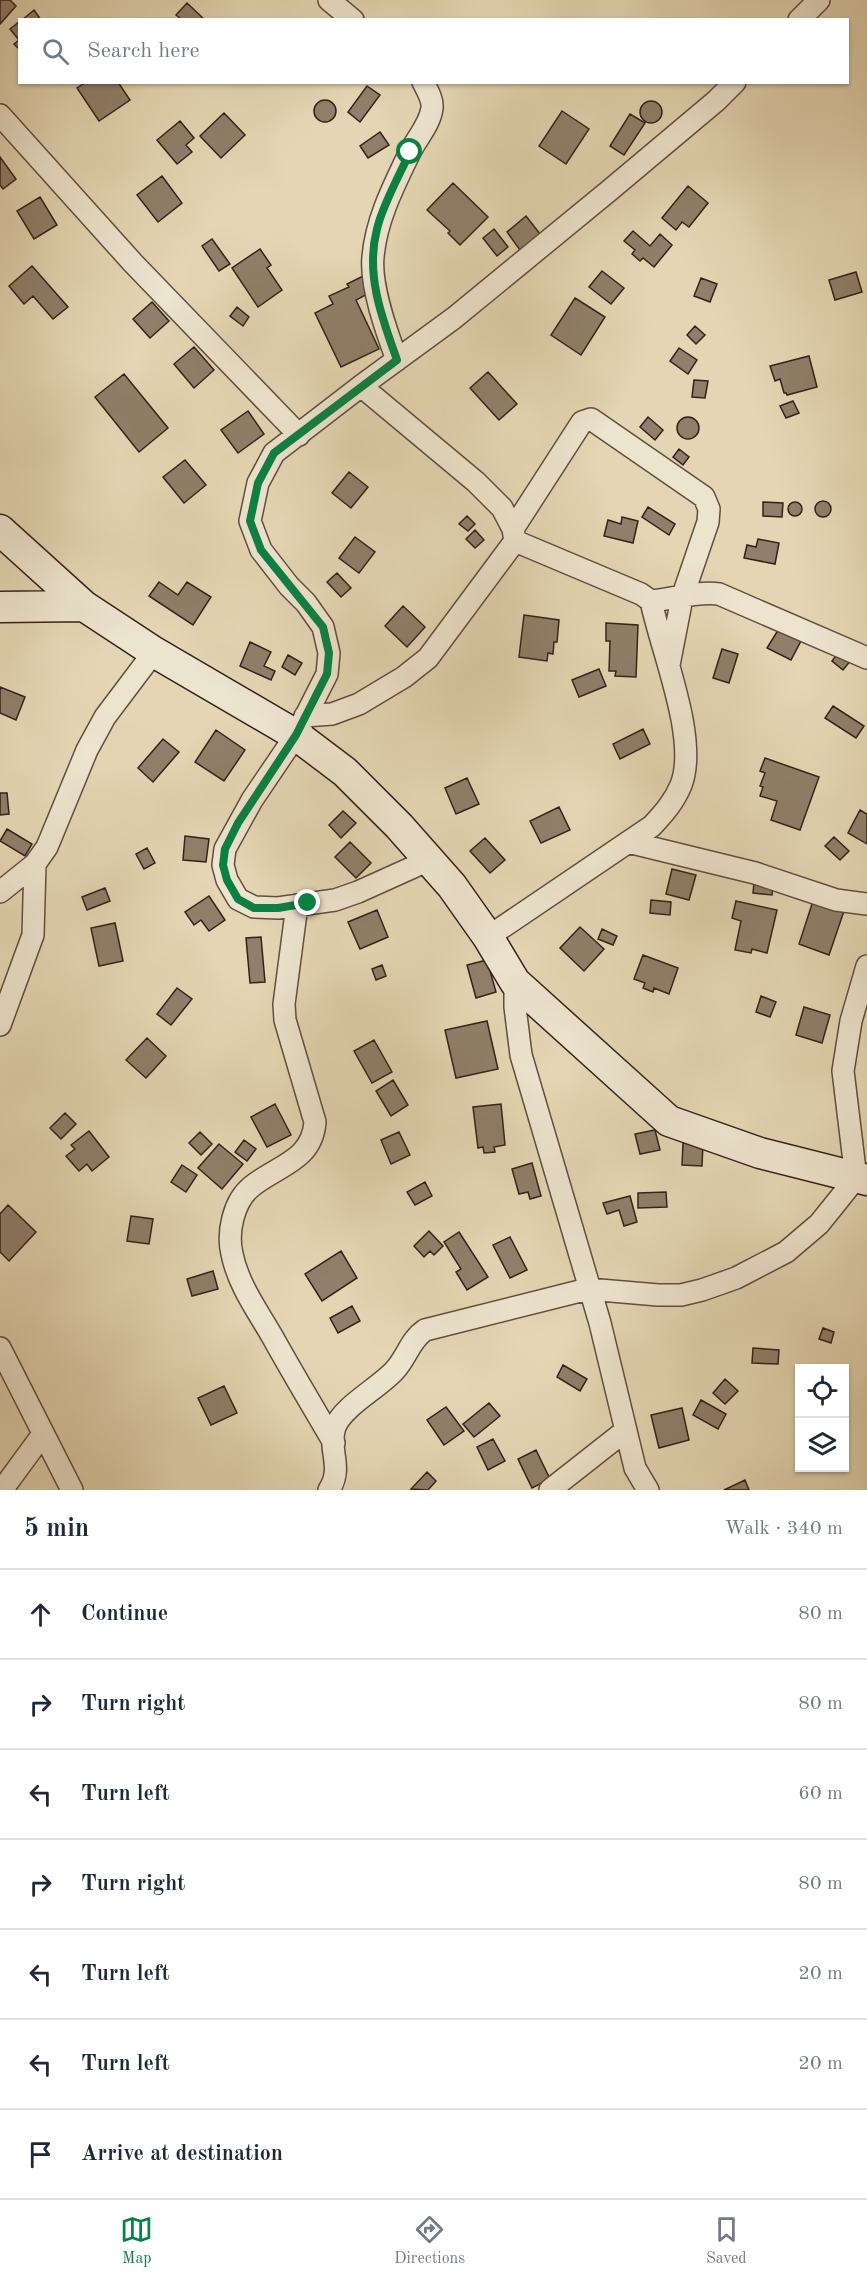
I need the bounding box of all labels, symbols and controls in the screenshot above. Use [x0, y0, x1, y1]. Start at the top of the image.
search box [18, 18, 849, 84]
icon: search [39, 35, 72, 68]
text: Search here [87, 40, 200, 62]
route start [396, 138, 422, 164]
route end [294, 889, 320, 915]
map controls [795, 1364, 849, 1472]
button: locate [795, 1364, 849, 1418]
button: layers [795, 1418, 849, 1472]
text: 5 min [24, 1516, 89, 1542]
text: Walk · 340 m [724, 1519, 843, 1539]
icon: ahead [24, 1598, 57, 1631]
text: Continue [81, 1603, 168, 1625]
text: 80 m [798, 1604, 843, 1624]
icon: right [24, 1688, 57, 1721]
text: Turn right [81, 1693, 185, 1715]
text: 80 m [798, 1694, 843, 1714]
icon: left [24, 1778, 57, 1811]
text: Turn left [81, 1783, 170, 1805]
text: 60 m [798, 1784, 843, 1804]
icon: right [24, 1868, 57, 1901]
text: Turn right [81, 1873, 185, 1895]
text: 80 m [798, 1874, 843, 1894]
icon: left [24, 1958, 57, 1991]
text: Turn left [81, 1963, 170, 1985]
text: 20 m [798, 1964, 843, 1984]
icon: left [24, 2048, 57, 2081]
text: Turn left [81, 2053, 170, 2075]
text: 20 m [798, 2054, 843, 2074]
icon: arrive [24, 2138, 57, 2171]
text: Arrive at destination [81, 2143, 283, 2165]
tab: Map [120, 2213, 153, 2269]
tab: Directions [394, 2213, 465, 2269]
tab: Saved [706, 2213, 747, 2269]

